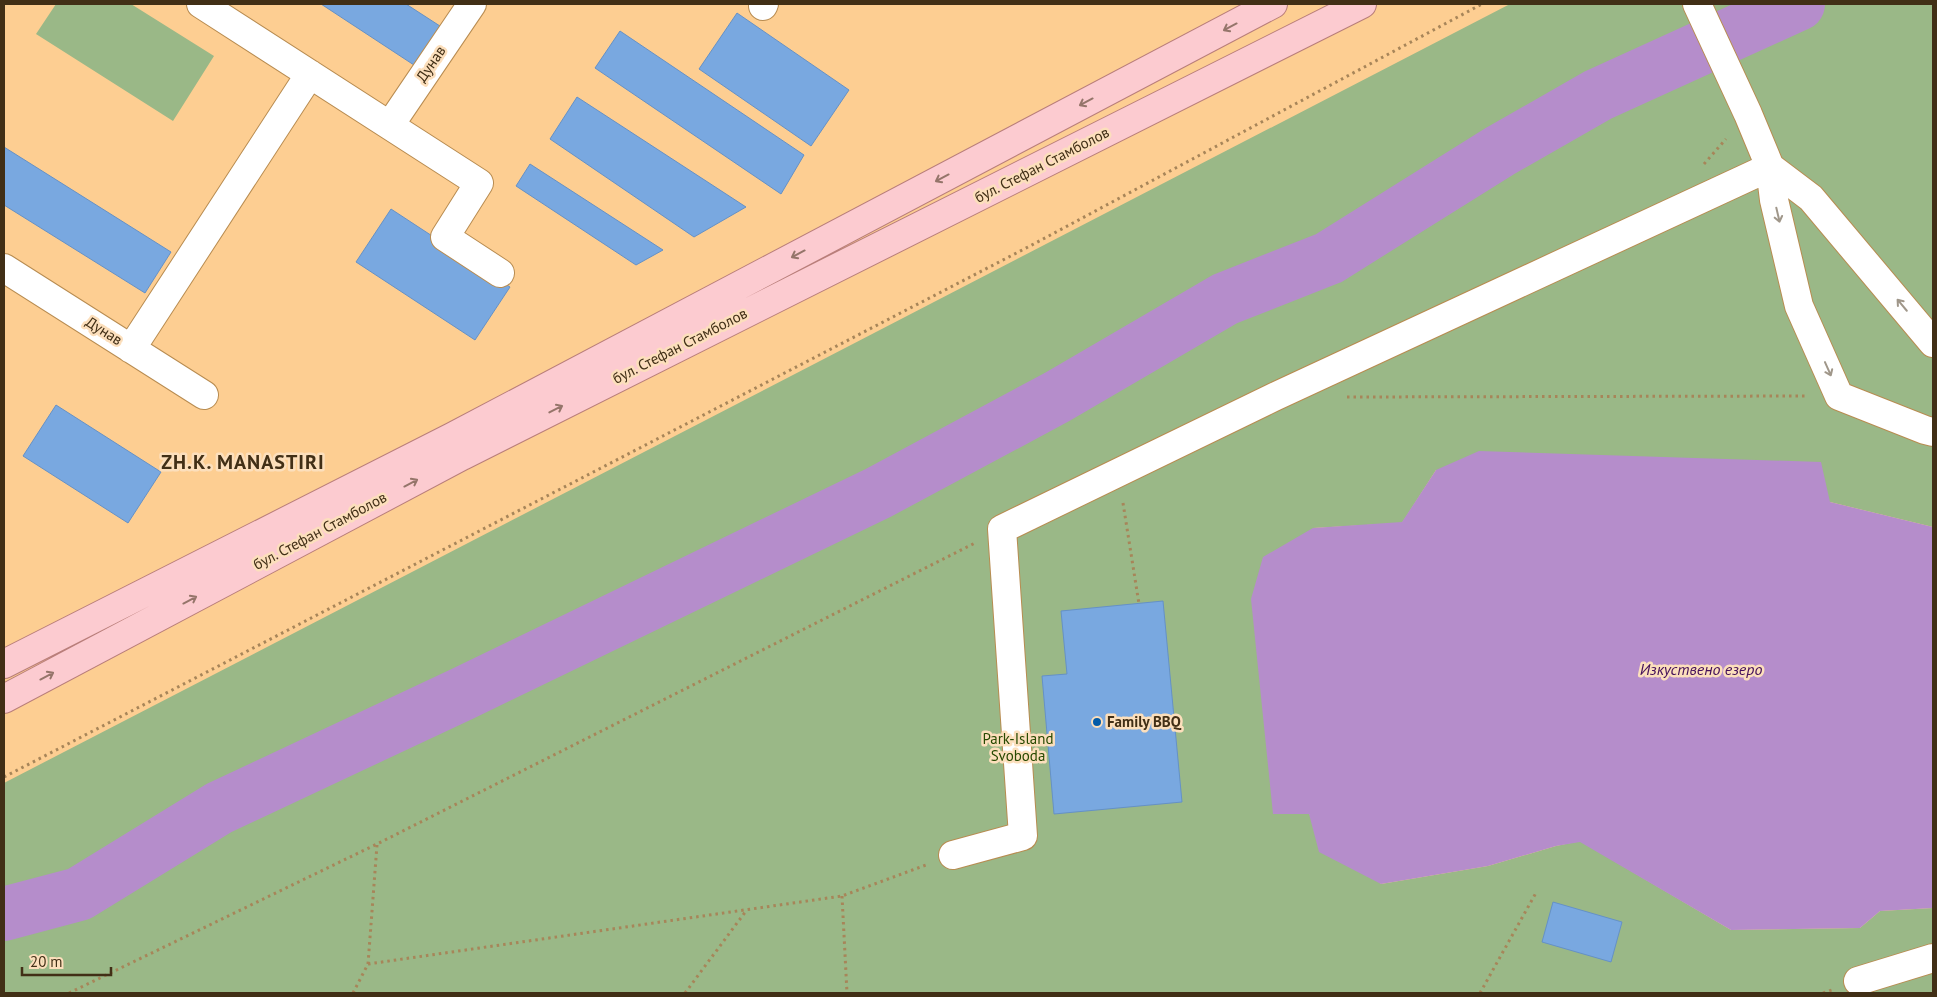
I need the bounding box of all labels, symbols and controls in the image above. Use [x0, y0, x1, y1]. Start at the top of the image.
one-way arrow [1223, 22, 1237, 32]
street label: Дунав [412, 42, 450, 85]
one-way arrow [1079, 98, 1094, 107]
street label: бул. Стефан Стамболов [971, 122, 1112, 207]
one-way arrow [935, 174, 950, 183]
one-way arrow [1774, 207, 1783, 223]
one-way arrow [791, 249, 806, 259]
one-way arrow [1896, 299, 1907, 312]
street label: бул. Стефан Стамболов [609, 303, 750, 388]
street label: Дунав [82, 312, 126, 349]
one-way arrow [1823, 361, 1833, 376]
one-way arrow [548, 404, 563, 413]
district label: ZH.K. MANASTIRI [161, 449, 325, 475]
one-way arrow [404, 478, 419, 488]
street label: бул. Стефан Стамболов [250, 487, 390, 574]
one-way arrow [183, 595, 198, 605]
water label: Изкуствено езеро [1640, 659, 1762, 679]
one-way arrow [39, 671, 54, 680]
place label: Family BBQ [1107, 712, 1182, 731]
marker: Family BBQ [1091, 716, 1103, 728]
park label: Park-Island Svoboda [982, 729, 1054, 765]
scale bar [22, 944, 111, 976]
text: 20 m [30, 952, 63, 971]

